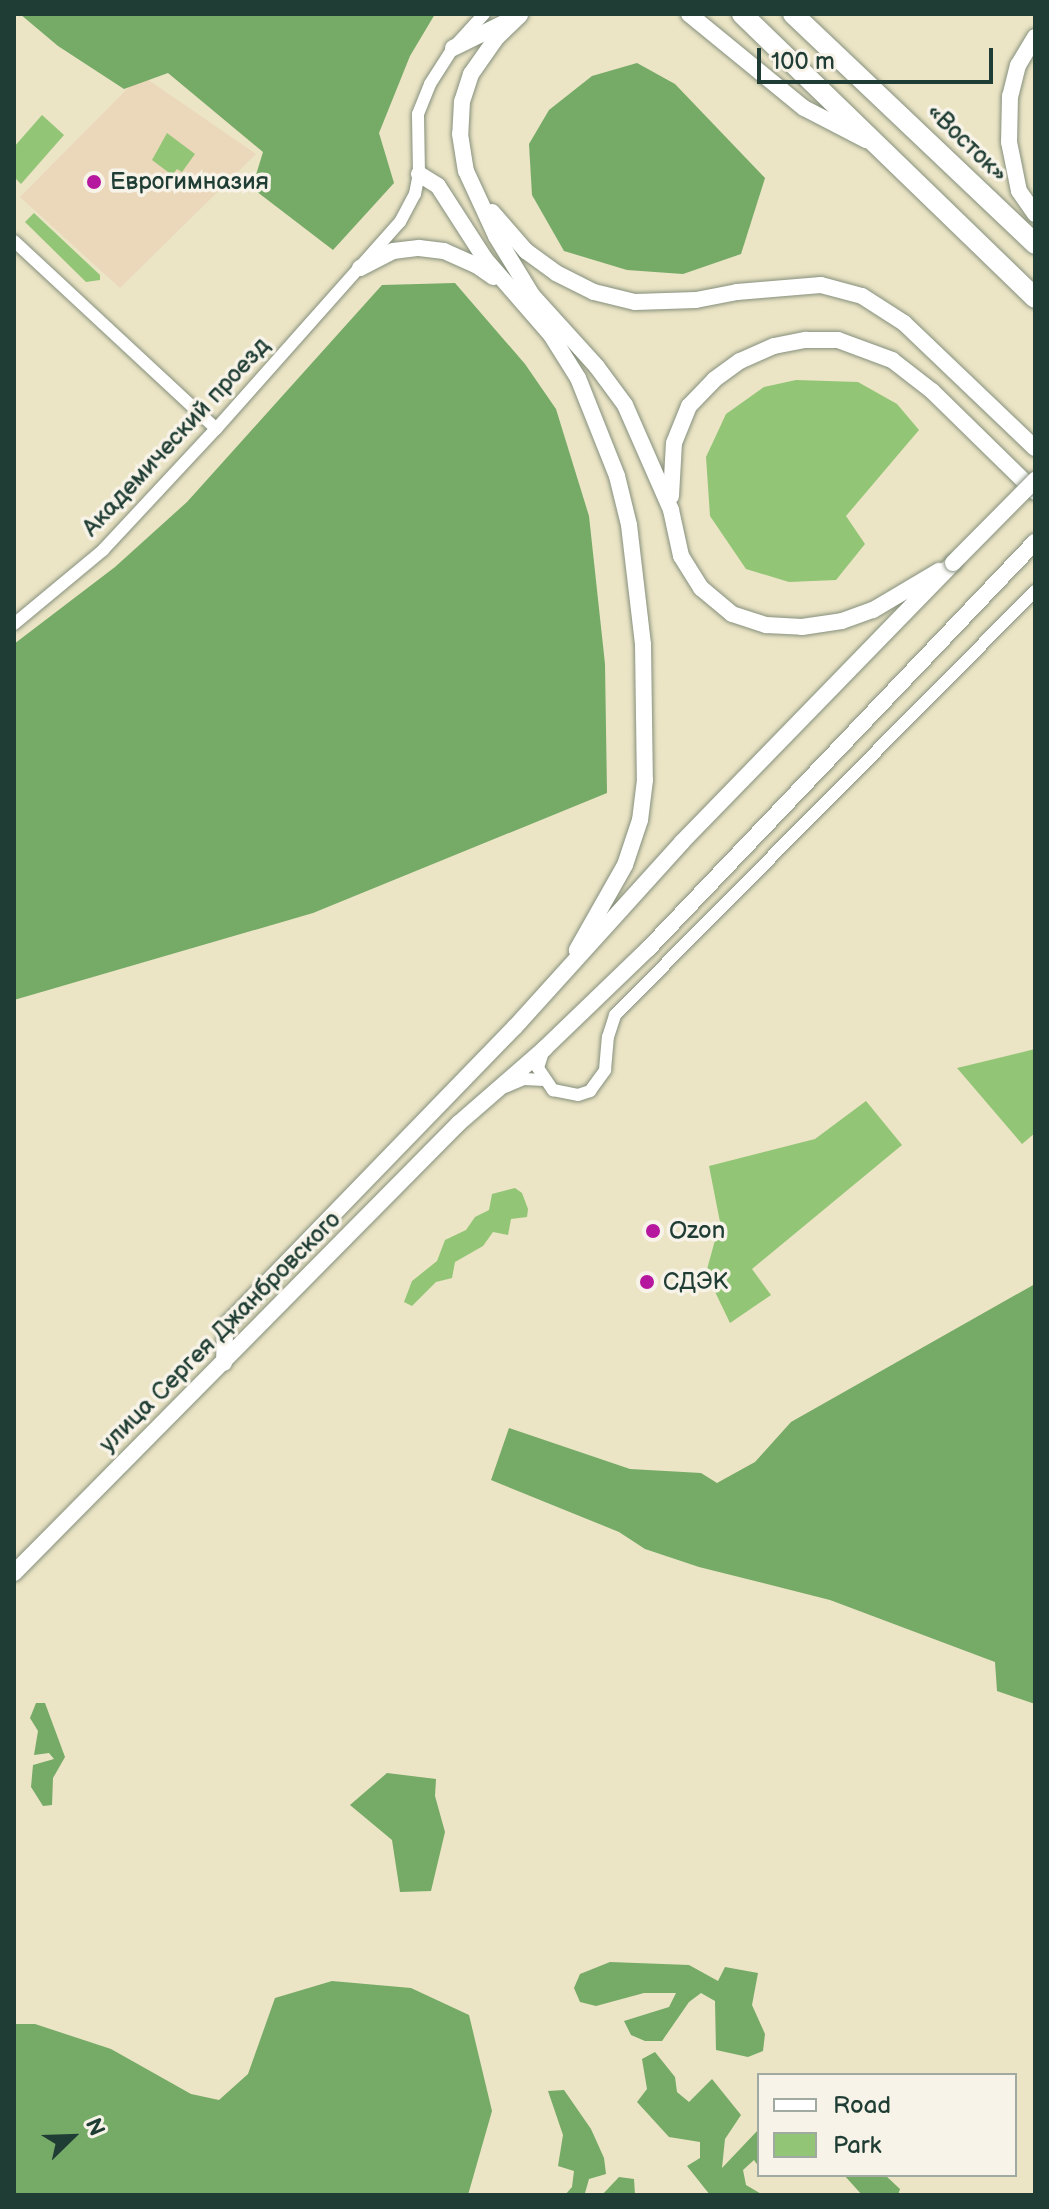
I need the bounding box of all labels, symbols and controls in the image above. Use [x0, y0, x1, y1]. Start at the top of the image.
scale bar [761, 32, 997, 82]
text: 100 m [771, 47, 835, 76]
street label: «Восток» [920, 97, 1014, 189]
place label: Еврогимназия [110, 168, 269, 196]
marker: Еврогимназия [85, 173, 103, 191]
street label: Академический проезд [76, 332, 276, 542]
street label: улица Сергея Джанбровского [93, 1205, 347, 1459]
place label: Ozon [669, 1217, 725, 1245]
marker: Ozon [644, 1222, 662, 1240]
place label: СДЭК [663, 1268, 728, 1296]
marker: СДЭК [638, 1273, 656, 1291]
legend [757, 2073, 1017, 2177]
text: Road [833, 2091, 891, 2120]
north arrow [32, 2097, 112, 2177]
text: N [79, 2115, 110, 2140]
text: Park [833, 2131, 881, 2160]

